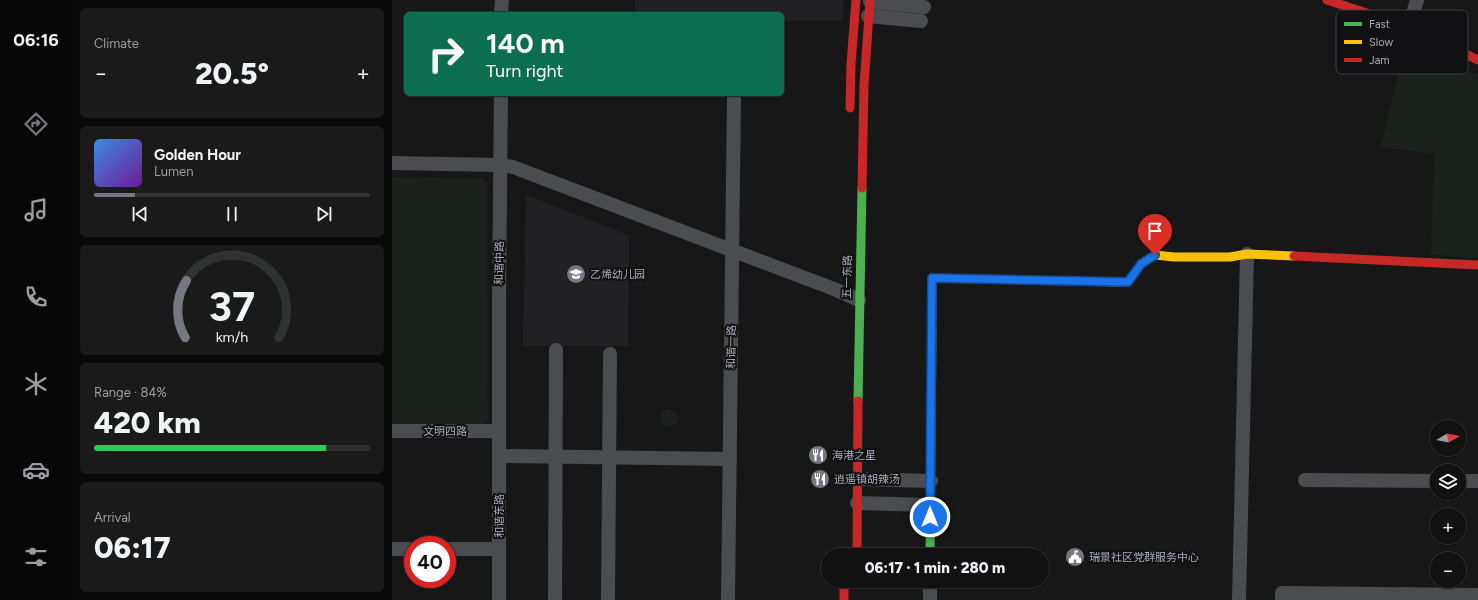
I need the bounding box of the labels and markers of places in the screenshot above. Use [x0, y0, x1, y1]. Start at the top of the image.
pin [1138, 214, 1172, 255]
school or university icon: 乙烯幼儿园 [565, 263, 587, 285]
place label: 乙烯幼儿园 [590, 268, 645, 281]
restaurant icon: 海港之星 [807, 444, 829, 466]
place label: 海港之星 [832, 449, 876, 462]
restaurant icon: 逍遥镇胡辣汤 [809, 468, 831, 490]
place label: 逍遥镇胡辣汤 [834, 473, 900, 486]
public building icon: 瑞景社区党群服务中心 [1064, 546, 1086, 568]
place label: 瑞景社区党群服务中心 [1089, 551, 1199, 564]

